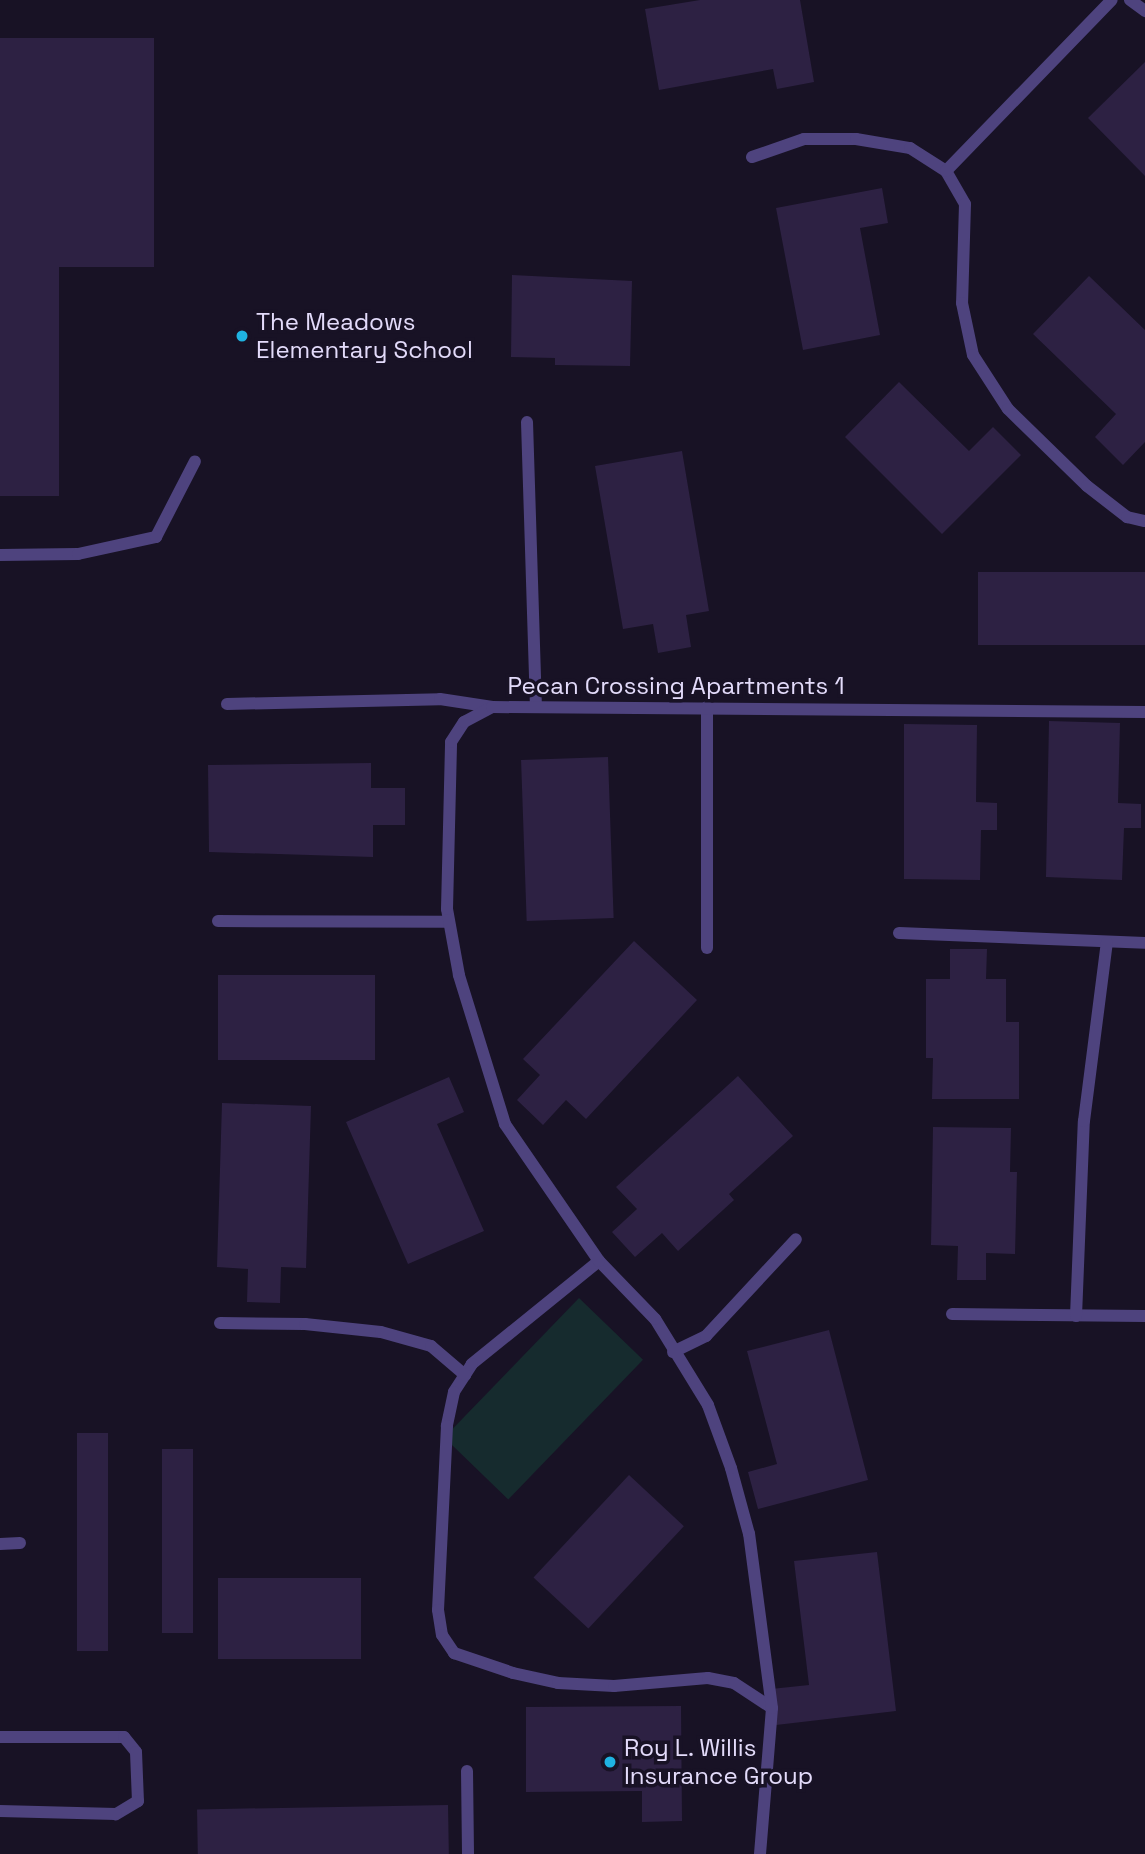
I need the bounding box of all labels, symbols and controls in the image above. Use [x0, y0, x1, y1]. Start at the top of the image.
place label: The Meadows Elementary School [256, 308, 473, 364]
marker: The Meadows Elementary School [234, 328, 250, 344]
street label: Pecan Crossing Apartments 1 [507, 672, 845, 700]
place label: Roy L. Willis Insurance Group [624, 1734, 813, 1790]
marker: Roy L. Willis Insurance Group [602, 1754, 618, 1770]

